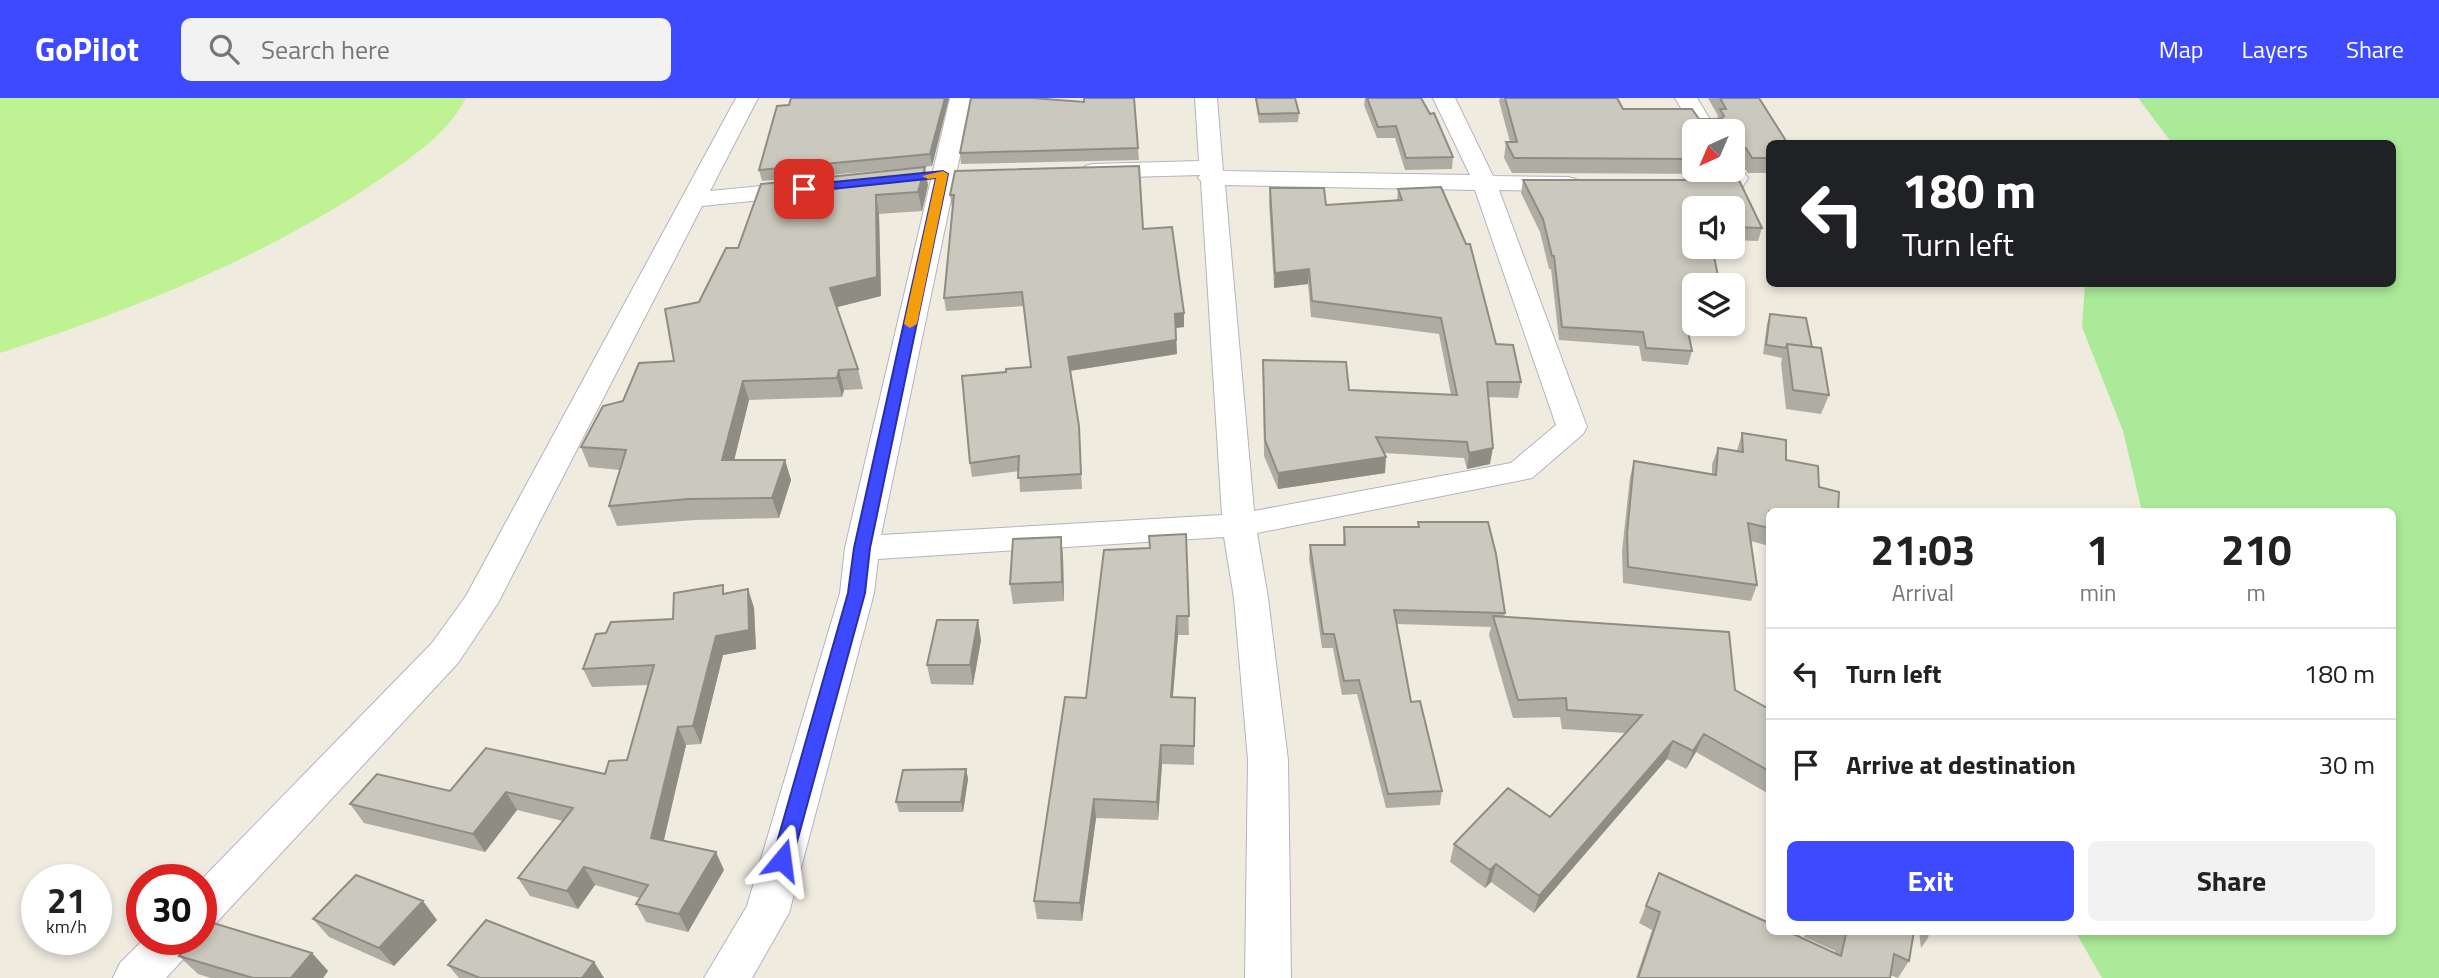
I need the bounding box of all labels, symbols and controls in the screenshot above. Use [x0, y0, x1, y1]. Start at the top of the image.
search box [181, 18, 671, 81]
text: GoPilot [35, 24, 139, 74]
icon: search [205, 30, 243, 68]
text: Search here [261, 30, 390, 69]
text: Map [2159, 31, 2204, 67]
text: Layers [2242, 31, 2308, 67]
text: Share [2346, 31, 2404, 67]
north arrow [1682, 119, 1745, 182]
map controls [1682, 119, 1745, 336]
text: 180 m [1902, 152, 2036, 227]
pin [774, 159, 834, 219]
icon: left [1787, 168, 1878, 259]
icon: arrive [785, 170, 823, 208]
button: sound [1682, 196, 1745, 259]
text: Turn left [1902, 220, 2014, 268]
button: layers [1682, 273, 1745, 336]
text: 21:03 [1870, 517, 1975, 581]
text: 1 [2086, 517, 2110, 581]
text: 210 [2221, 517, 2291, 581]
text: Arrival [1892, 575, 1954, 610]
text: min [2080, 575, 2116, 610]
text: m [2247, 575, 2266, 610]
text: Turn left [1846, 654, 1941, 693]
text: 180 m [2304, 654, 2375, 693]
icon: left [1787, 655, 1825, 693]
text: Arrive at destination [1846, 745, 2076, 784]
text: 30 m [2318, 745, 2375, 784]
icon: arrive [1787, 746, 1825, 784]
position arrow [745, 823, 819, 897]
button: Exit [1787, 841, 2074, 921]
button: Share [2088, 841, 2375, 921]
speed limit sign: 30 [126, 864, 217, 955]
text: 21 [47, 873, 86, 927]
text: km/h [46, 913, 87, 940]

